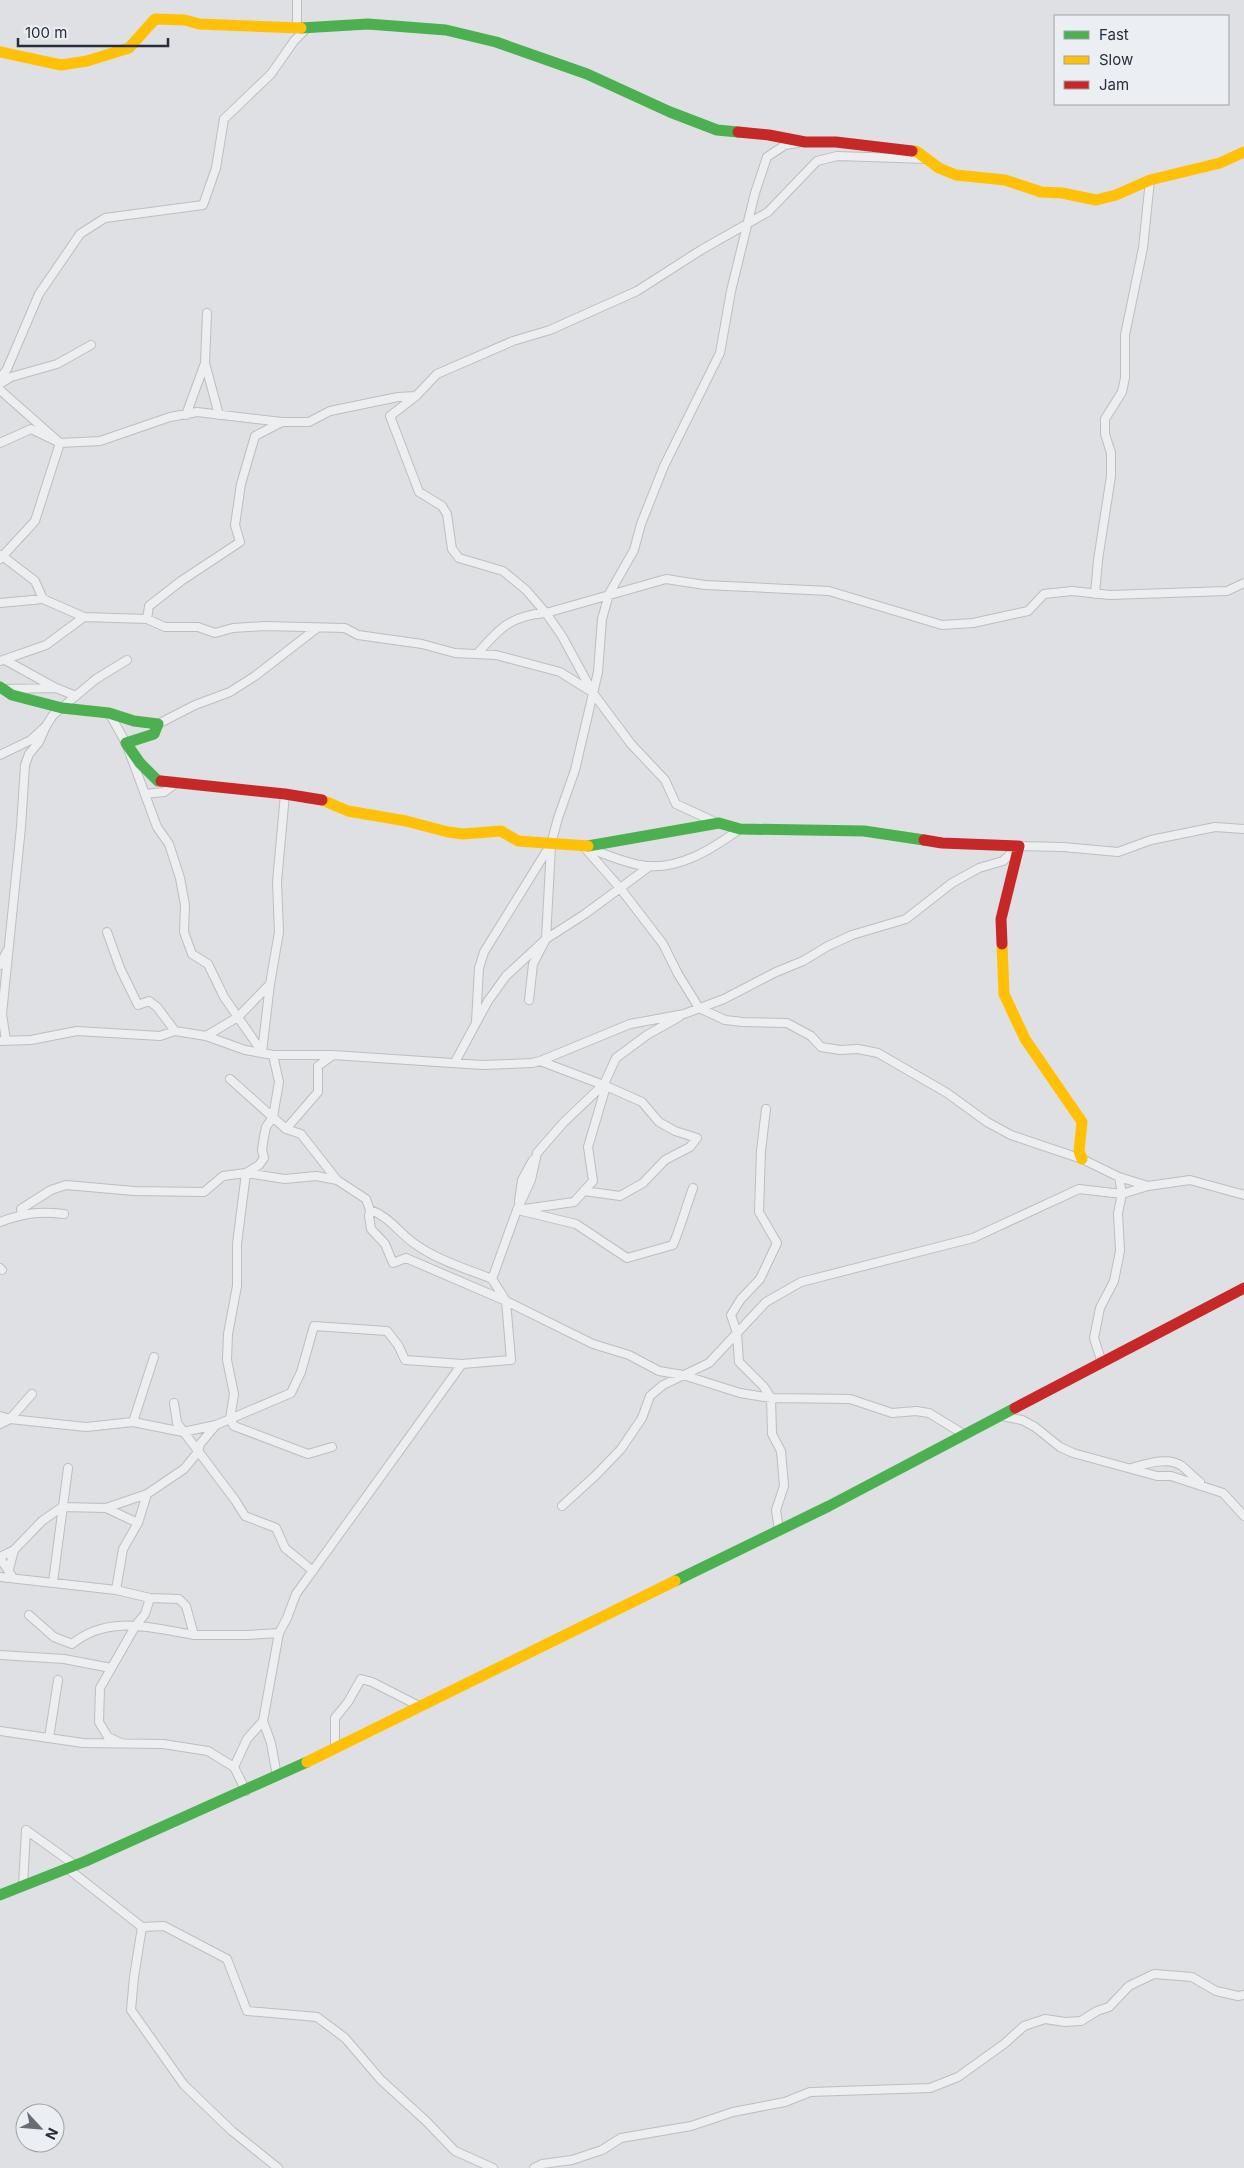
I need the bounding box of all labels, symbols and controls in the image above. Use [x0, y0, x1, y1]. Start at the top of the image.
scale bar [18, 15, 168, 47]
legend [1054, 15, 1229, 105]
text: 100 m [25, 23, 67, 42]
text: Fast [1099, 25, 1129, 44]
text: Slow [1099, 50, 1133, 69]
text: Jam [1099, 75, 1129, 94]
north arrow [15, 2103, 65, 2153]
text: N [42, 2125, 62, 2142]

